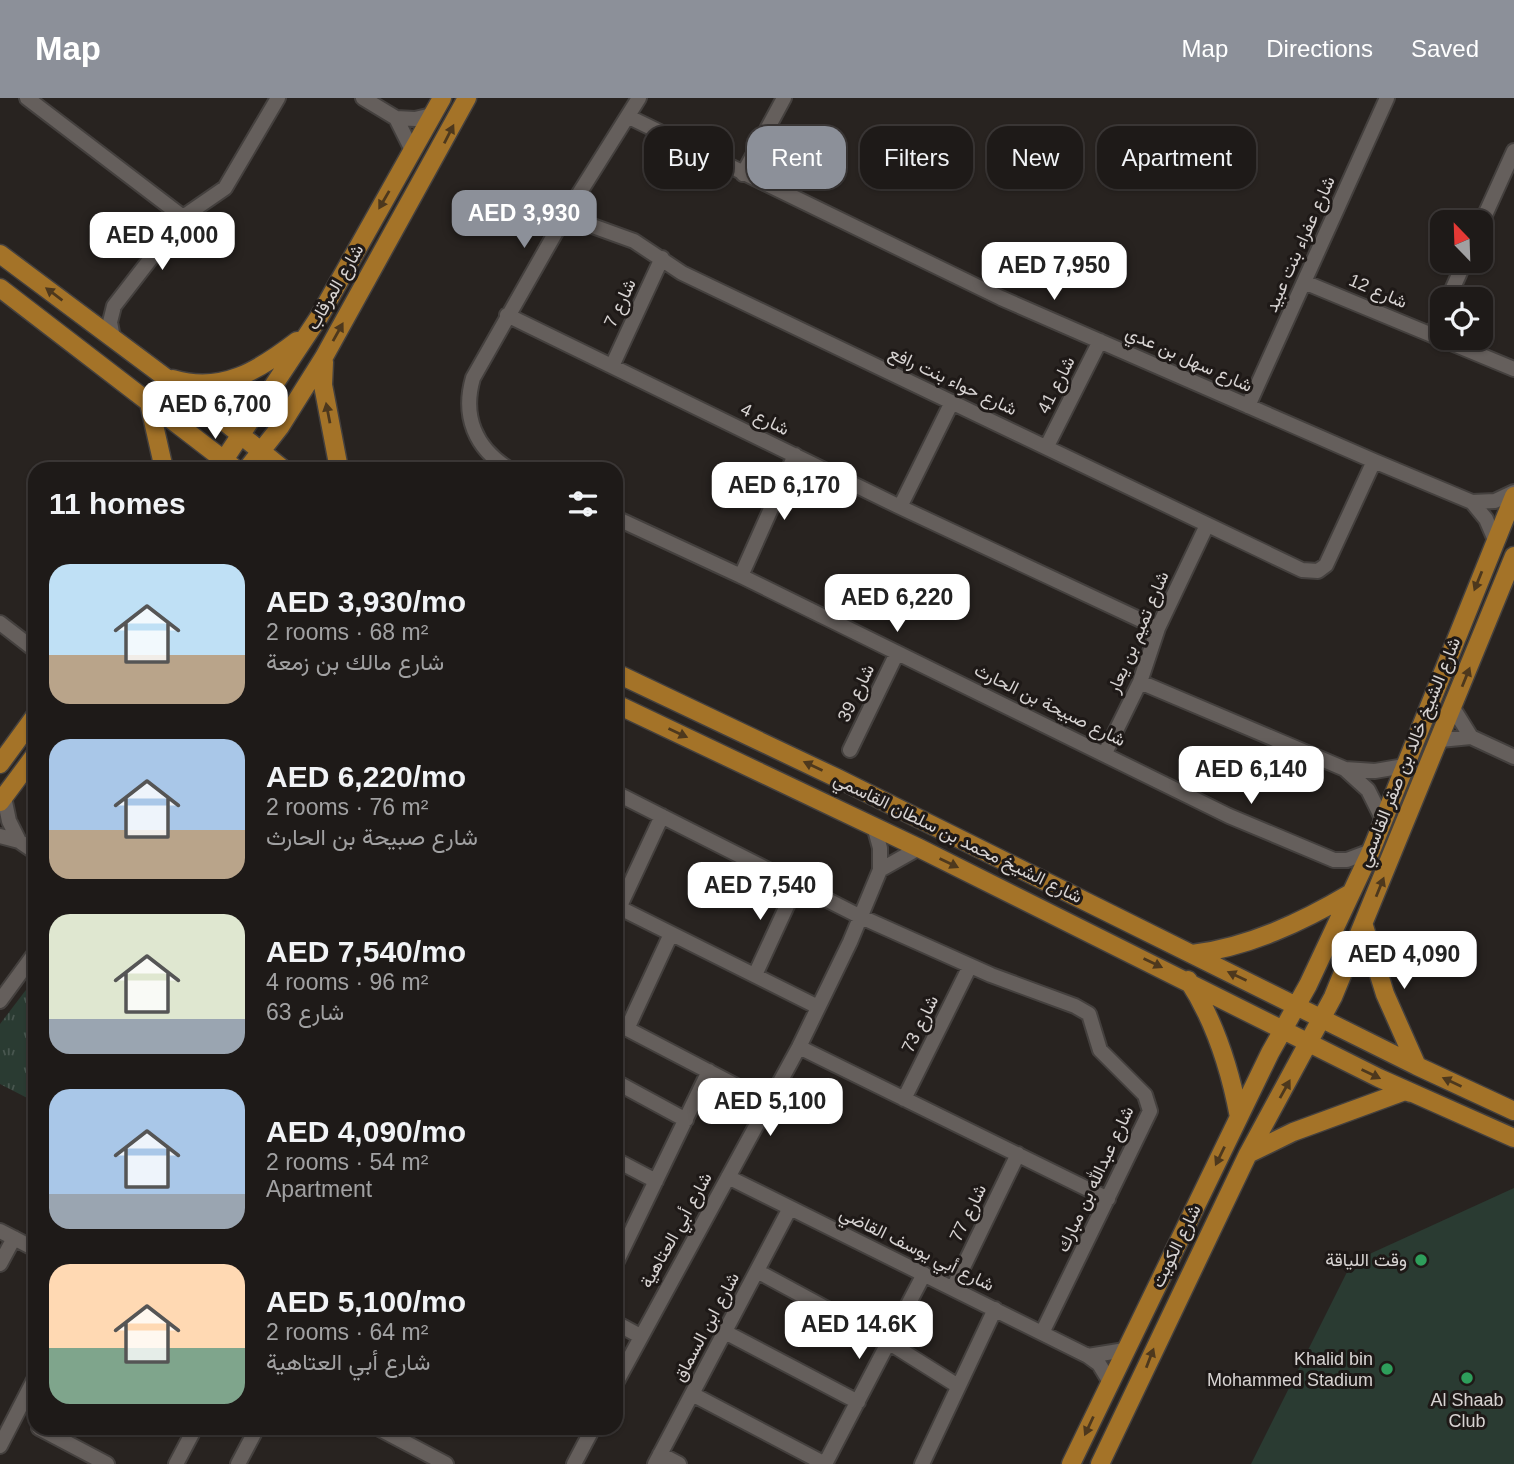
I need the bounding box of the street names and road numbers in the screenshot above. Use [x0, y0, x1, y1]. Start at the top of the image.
street label: شارع عفراء بنت عبيد [1261, 173, 1341, 316]
street label: شارع المرقاب [303, 241, 369, 334]
street label: شارع 12 [1345, 270, 1410, 314]
street label: شارع 7 [600, 276, 642, 331]
street label: شارع سهل بن عدي [1121, 322, 1255, 400]
street label: شارع حواء بنت رافع [885, 343, 1020, 421]
street label: شارع 41 [1033, 353, 1081, 418]
street label: شارع 4 [737, 399, 792, 441]
street label: شارع تميم بن يعار [1103, 568, 1174, 697]
street label: شارع الشيخ خالد بن صقر القاسمي [1354, 634, 1469, 872]
street label: شارع صبيحة بن الحارث [970, 660, 1129, 752]
street label: شارع 39 [834, 661, 880, 726]
street label: شارع الشيخ محمد بن سلطان القاسمي [828, 769, 1086, 912]
street label: شارع 73 [898, 992, 944, 1057]
street label: شارع عبدالله بن مبارك [1051, 1102, 1139, 1256]
street label: شارع أبي العتاهية [636, 1169, 720, 1294]
street label: شارع 77 [946, 1181, 992, 1246]
street label: شارع الكويت [1147, 1201, 1207, 1292]
street label: شارع أبي يوسف القاضي [834, 1203, 997, 1300]
street label: شارع ابن السماق [669, 1269, 745, 1386]

